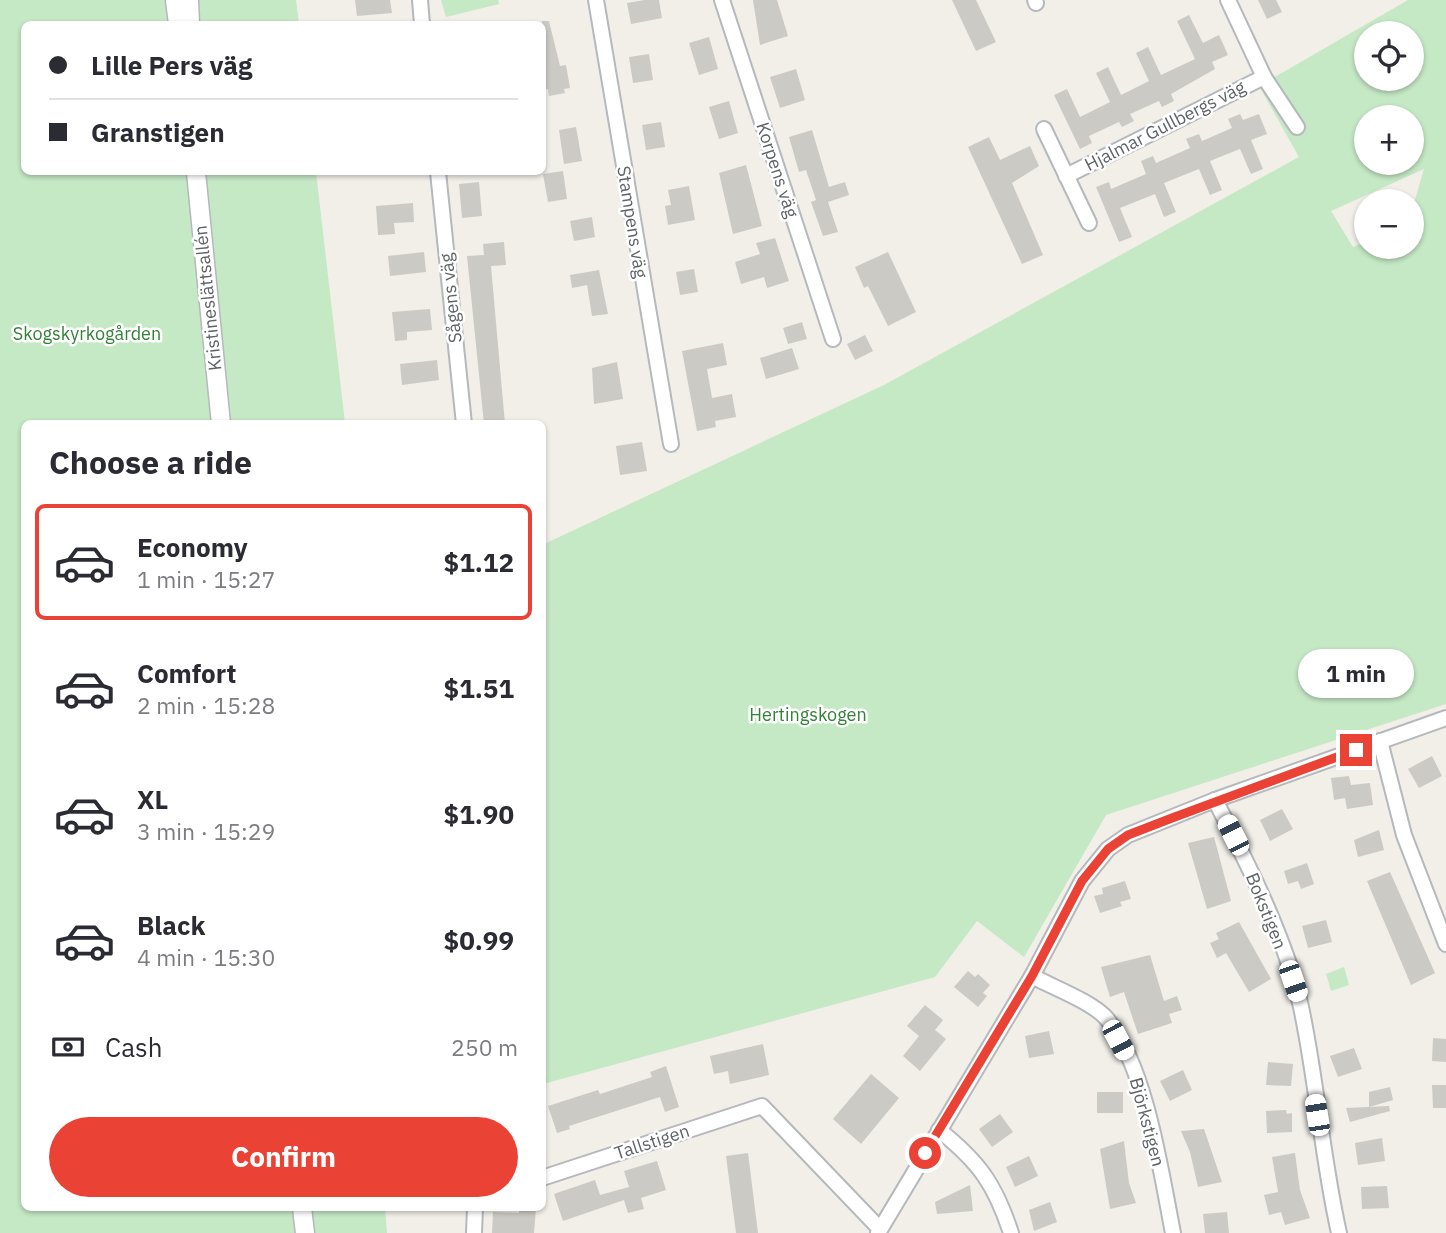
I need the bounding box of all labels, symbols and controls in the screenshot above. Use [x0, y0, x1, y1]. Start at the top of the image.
map controls [1354, 21, 1424, 259]
button: locate [1354, 21, 1424, 91]
text: Lille Pers väg [91, 48, 252, 82]
street label: Hjalmar Gullbergs väg [1081, 75, 1249, 176]
button: + [1354, 105, 1424, 175]
text: Granstigen [91, 115, 225, 149]
street label: Korpens väg [751, 119, 804, 221]
street label: Stampens väg [612, 164, 653, 280]
button: − [1354, 189, 1424, 259]
street label: Kristineslättsallén [188, 224, 227, 372]
street label: Sågens väg [434, 251, 467, 344]
park label: Skogskyrkogården [13, 322, 161, 345]
text: Choose a ride [49, 441, 252, 483]
text: Economy [137, 530, 248, 564]
icon: car [53, 531, 116, 594]
text: $1.12 [444, 545, 514, 579]
text: 1 min · 15:27 [137, 564, 275, 594]
callout: 1 min [1298, 648, 1414, 698]
text: Comfort [137, 656, 236, 690]
icon: car [53, 657, 116, 720]
text: 1 min [1326, 658, 1386, 688]
text: $1.51 [444, 671, 514, 705]
text: 2 min · 15:28 [137, 690, 275, 720]
park label: Hertingskogen [749, 703, 867, 726]
route end [1340, 734, 1372, 766]
text: XL [137, 782, 168, 816]
icon: car [53, 783, 116, 846]
text: $1.90 [444, 797, 514, 831]
car [1215, 812, 1252, 858]
text: 3 min · 15:29 [137, 816, 275, 846]
street label: Bokstigen [1241, 869, 1292, 952]
text: Black [137, 908, 205, 942]
icon: car [53, 909, 116, 972]
text: $0.99 [444, 923, 514, 957]
text: 4 min · 15:30 [137, 942, 275, 972]
car [1277, 958, 1310, 1004]
car [1099, 1017, 1138, 1063]
icon: cash [49, 1028, 87, 1066]
text: Cash [105, 1030, 162, 1064]
text: 250 m [451, 1032, 518, 1062]
street label: Björkstigen [1125, 1075, 1170, 1169]
car [1304, 1093, 1331, 1137]
button: Confirm [49, 1117, 518, 1197]
street label: Tallstigen [612, 1119, 692, 1164]
route start [909, 1137, 941, 1169]

